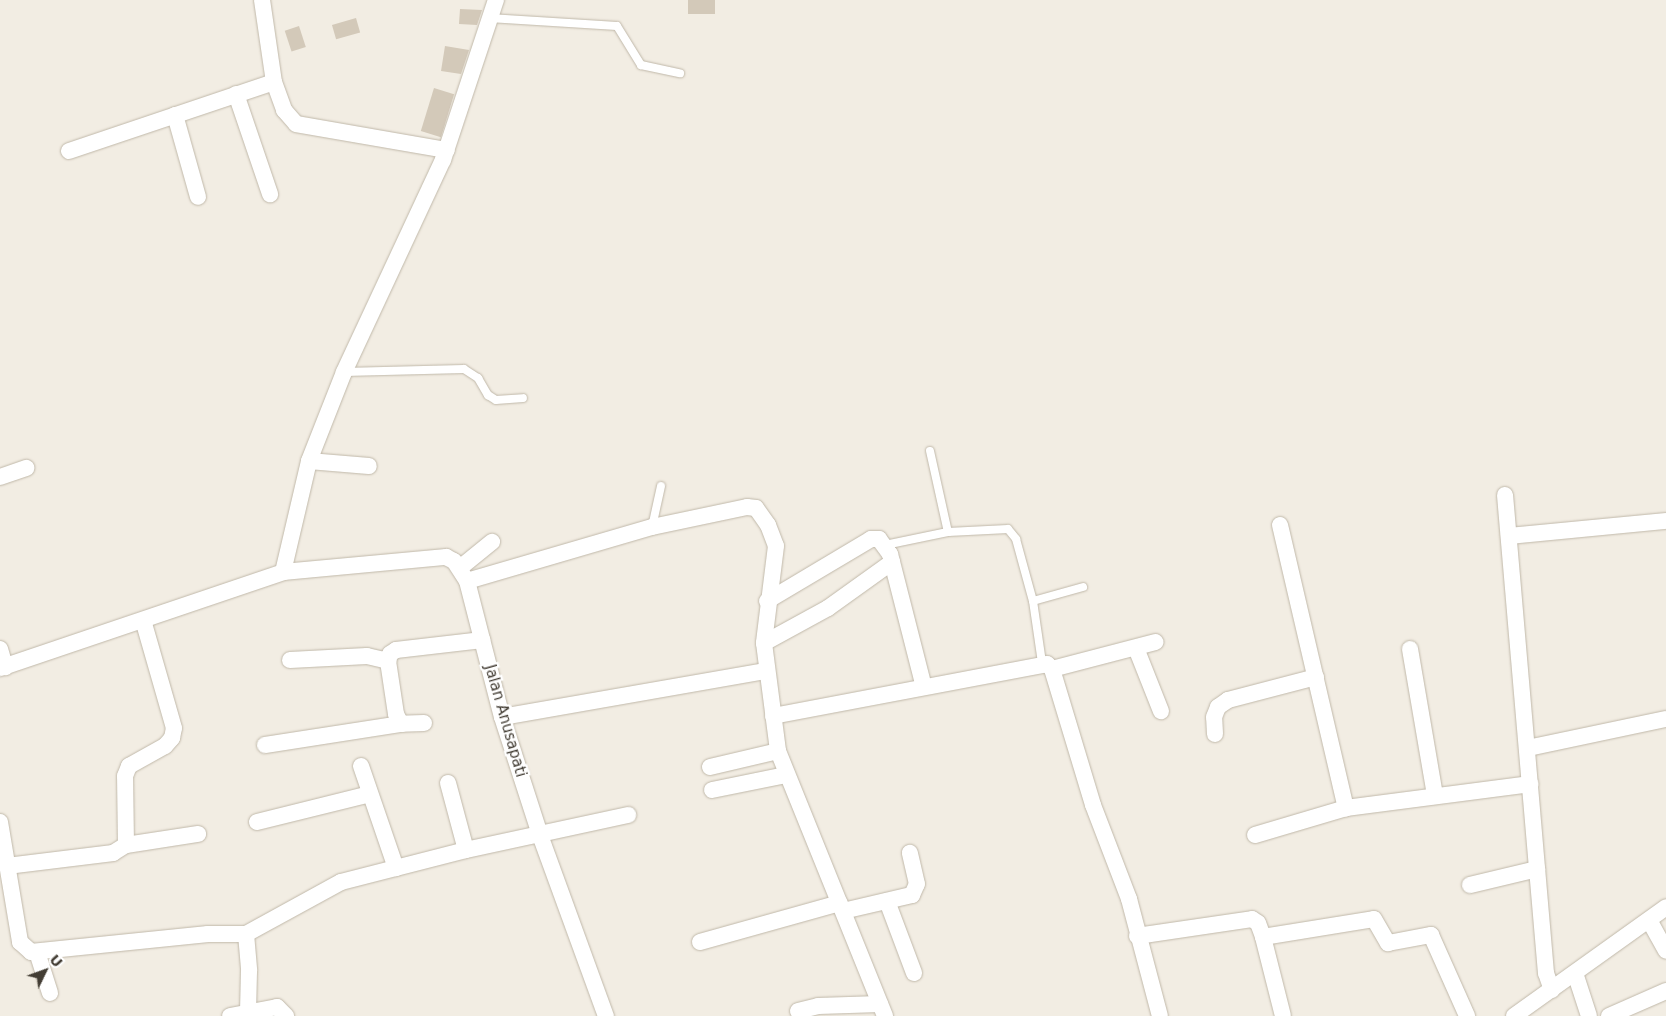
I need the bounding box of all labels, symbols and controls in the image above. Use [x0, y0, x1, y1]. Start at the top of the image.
street label: Jalan Anusapati [480, 663, 530, 779]
north arrow [20, 946, 70, 996]
text: U [46, 951, 66, 971]

